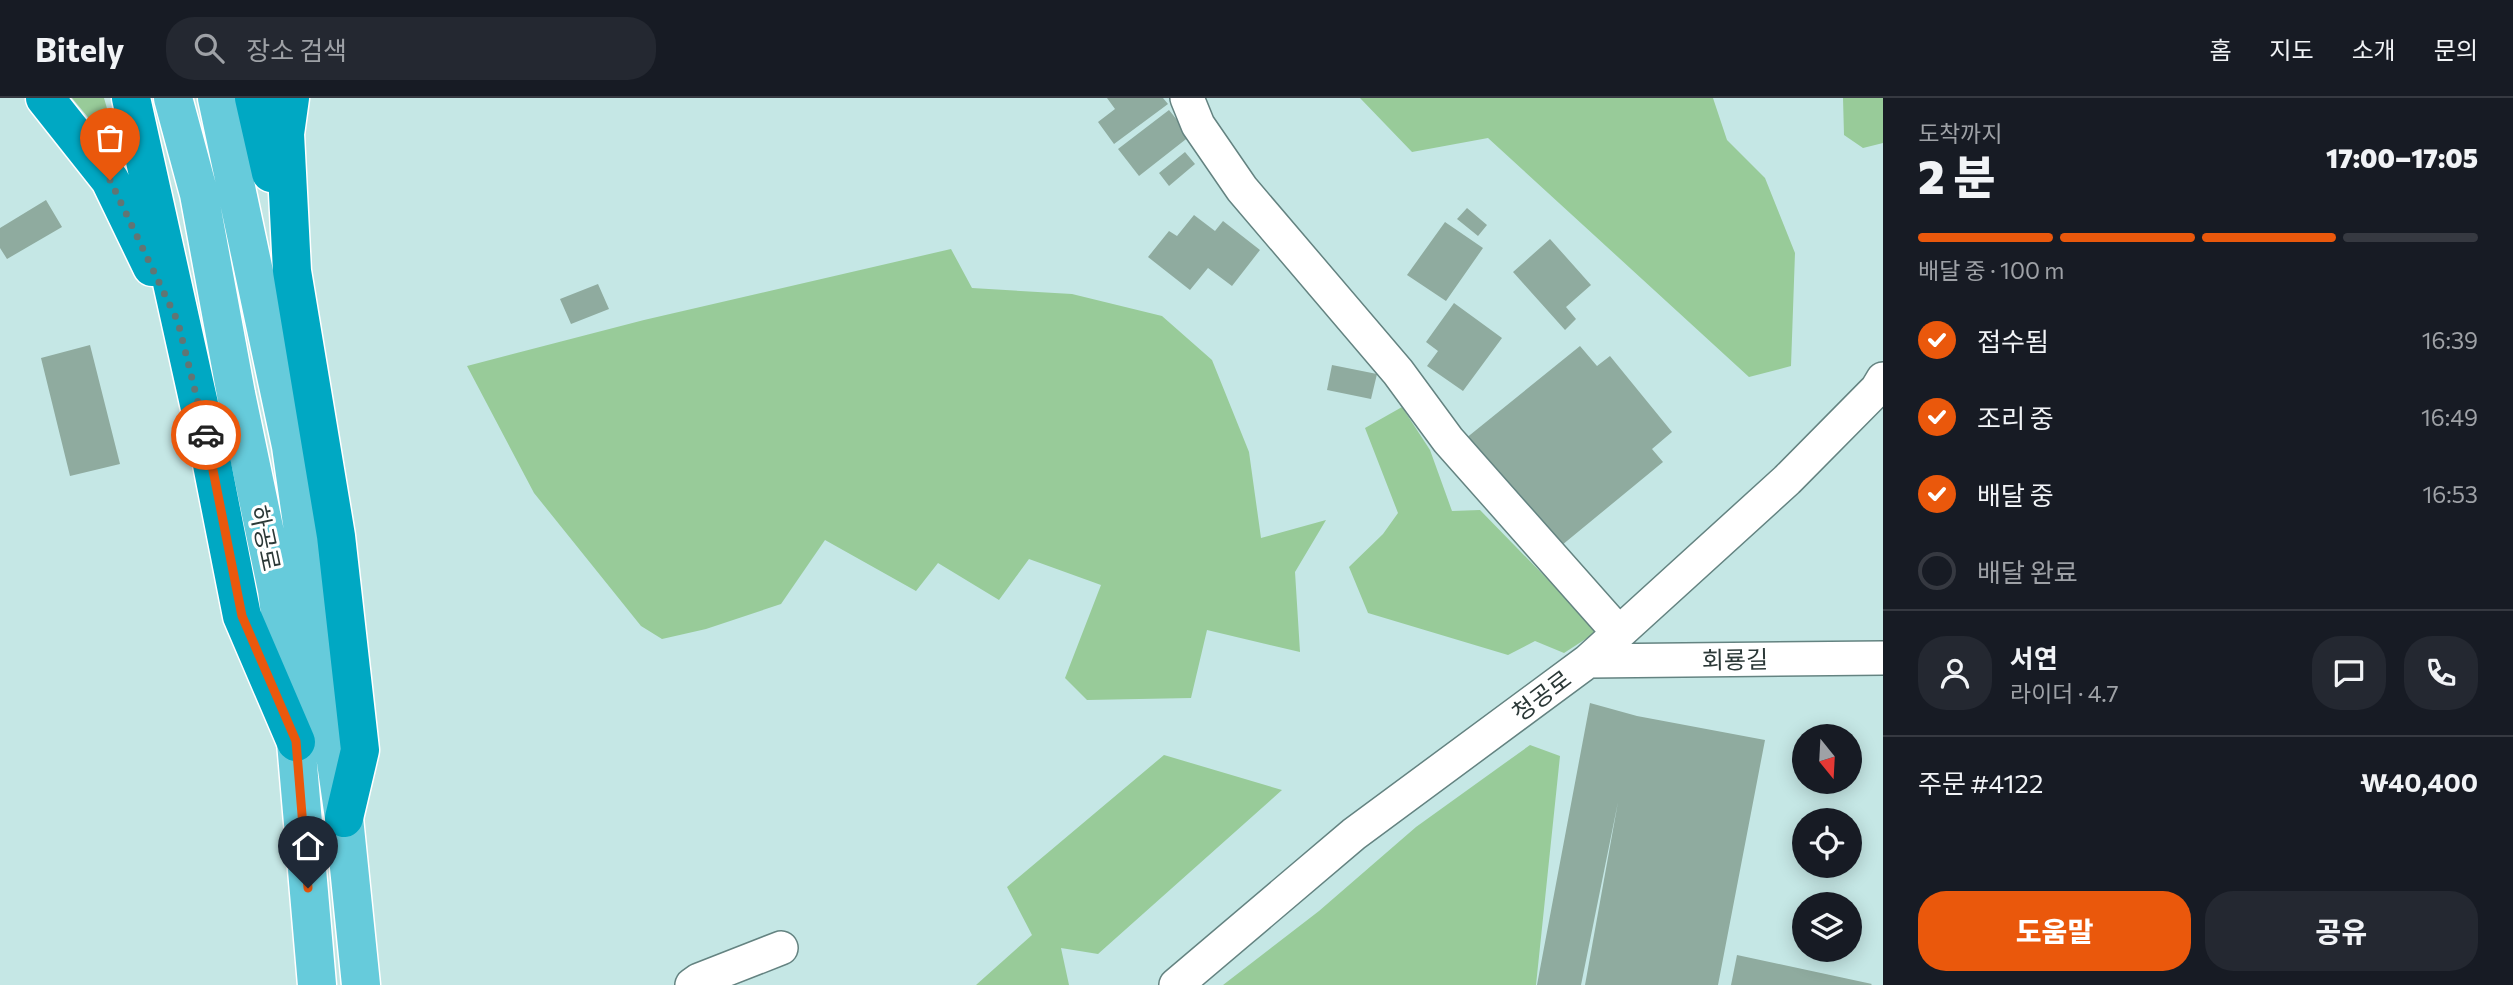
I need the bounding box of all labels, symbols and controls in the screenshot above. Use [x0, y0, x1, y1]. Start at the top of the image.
search box [166, 17, 656, 80]
text: Bitely [35, 28, 124, 69]
icon: search [190, 29, 228, 67]
text: 장소 검색 [246, 34, 347, 65]
text: 홈 [2209, 35, 2231, 64]
text: 지도 [2269, 35, 2314, 64]
text: 소개 [2352, 35, 2396, 64]
text: 문의 [2434, 35, 2478, 64]
pin [80, 108, 140, 180]
icon: bag [91, 119, 129, 157]
text: 도착까지 [1918, 119, 2003, 147]
text: 17:00–17:05 [2326, 142, 2478, 173]
text: 2 분 [1918, 147, 1996, 203]
text: 배달 중 · 100 m [1918, 256, 2064, 284]
icon: check [1918, 321, 1956, 359]
text: 접수됨 [1977, 325, 2049, 356]
text: 16:39 [2422, 326, 2478, 354]
icon: check [1918, 398, 1956, 436]
courier [171, 400, 241, 470]
text: 조리 중 [1977, 402, 2054, 433]
text: 16:49 [2421, 403, 2478, 431]
icon: car [187, 416, 225, 454]
icon: check [1918, 475, 1956, 513]
text: 배달 중 [1977, 479, 2054, 510]
text: 16:53 [2422, 480, 2478, 508]
street label: 하공로 [245, 503, 287, 573]
text: 배달 완료 [1977, 556, 2078, 587]
button: person [1918, 636, 1992, 710]
button: chat [2312, 636, 2386, 710]
button: phone [2404, 636, 2478, 710]
text: 서연 [2010, 642, 2058, 673]
street label: 회룡길 [1702, 644, 1768, 674]
street label: 청공로 [1506, 663, 1576, 727]
text: 라이더 · 4.7 [2010, 679, 2119, 707]
north arrow [1792, 724, 1862, 794]
map controls [1792, 724, 1862, 962]
text: ₩40,400 [2360, 766, 2478, 797]
text: 주문 #4122 [1918, 767, 2043, 798]
button: locate [1792, 808, 1862, 878]
pin [278, 816, 338, 888]
icon: home [289, 827, 327, 865]
button: 도움말 [1918, 891, 2191, 971]
button: 공유 [2205, 891, 2478, 971]
button: layers [1792, 892, 1862, 962]

